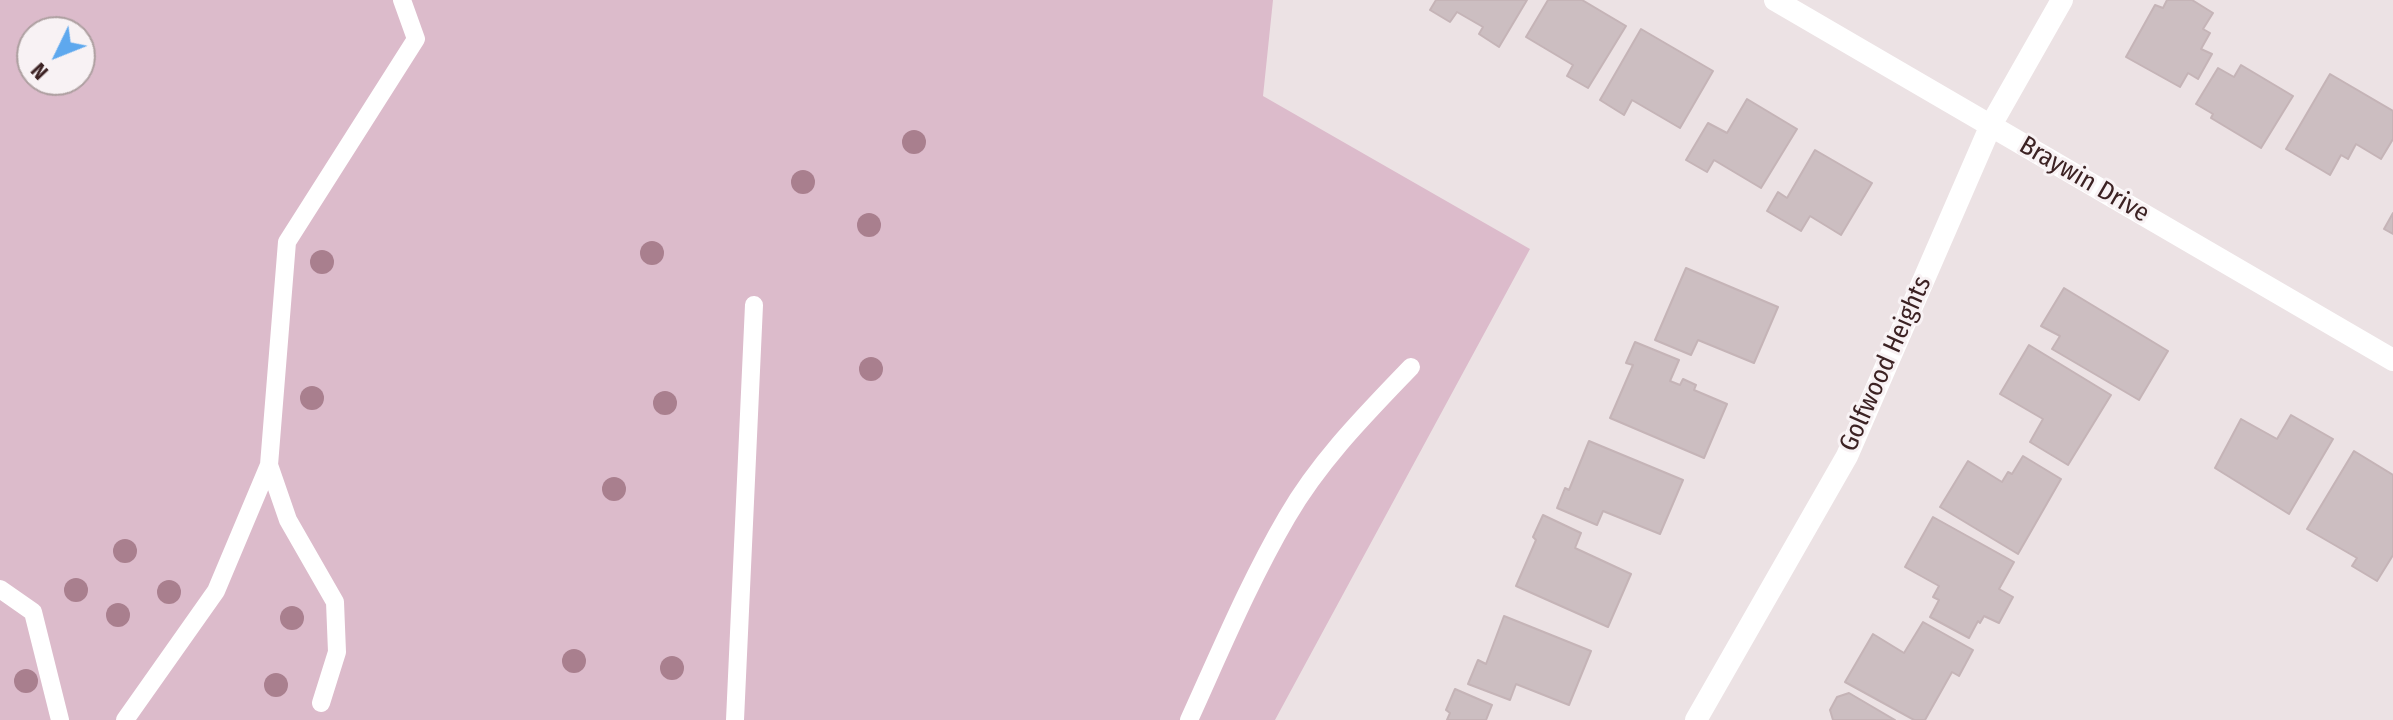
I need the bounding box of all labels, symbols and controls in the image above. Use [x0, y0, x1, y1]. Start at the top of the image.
north arrow [16, 16, 96, 96]
text: N [25, 57, 54, 85]
street label: Braywin Drive [2013, 130, 2155, 230]
street label: Golfwood Heights [1833, 272, 1939, 456]

